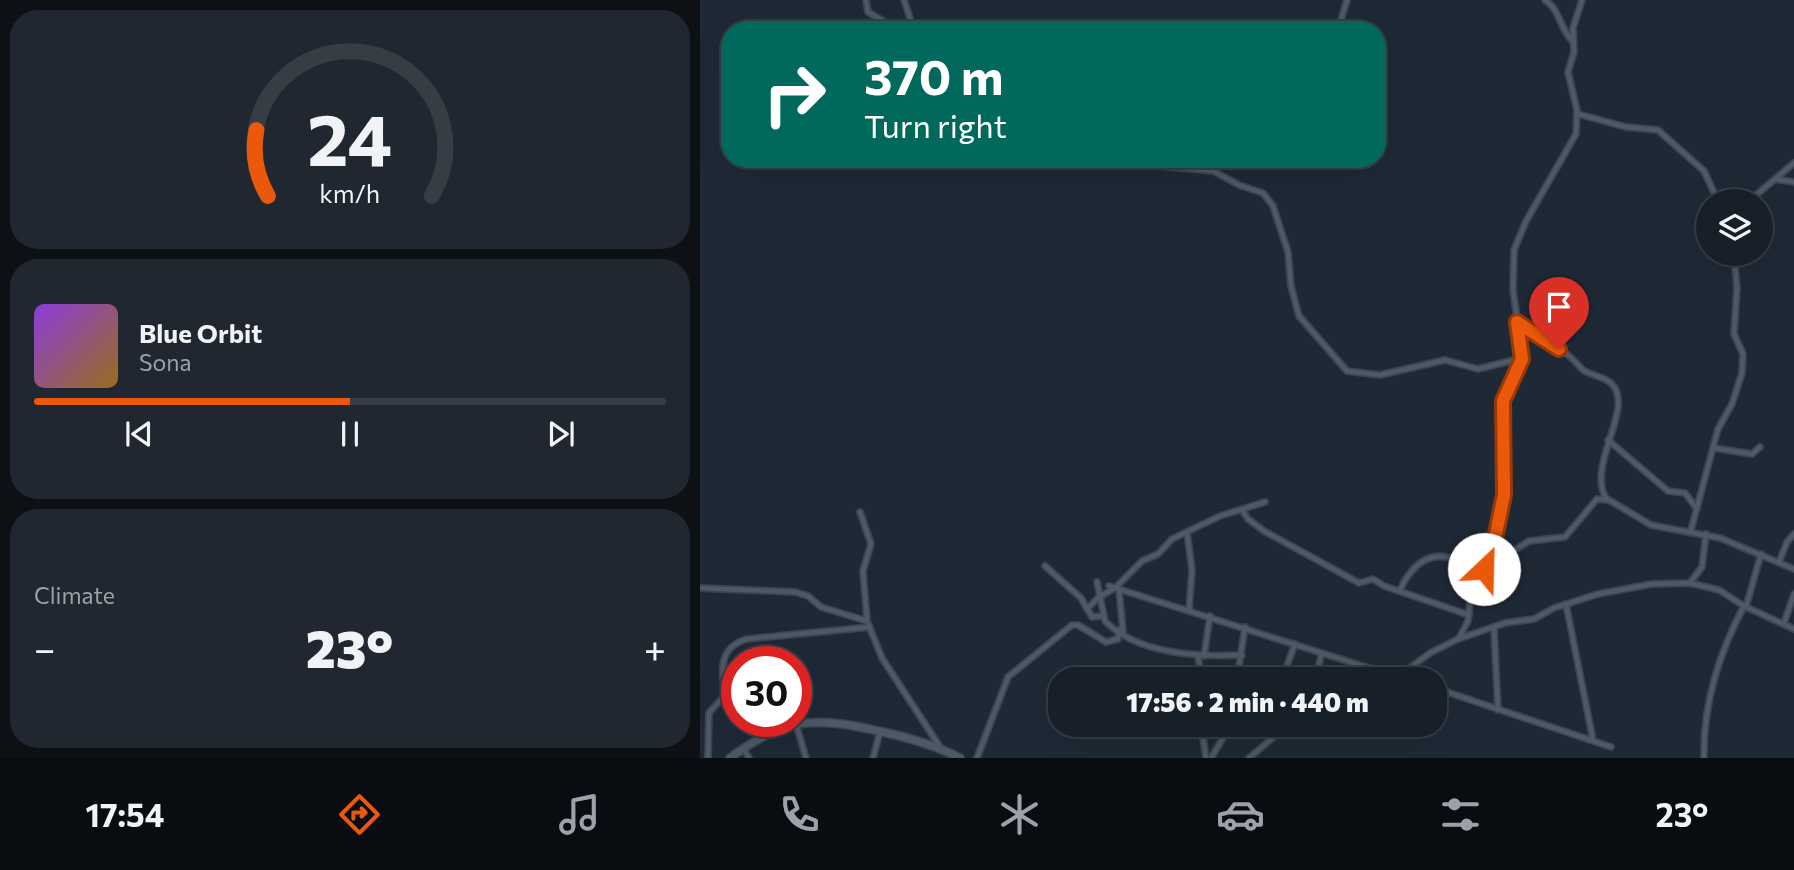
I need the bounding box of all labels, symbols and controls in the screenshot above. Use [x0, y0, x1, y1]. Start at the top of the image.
text: 370 m [864, 45, 1003, 105]
icon: right [749, 49, 840, 140]
text: 24 [307, 92, 393, 181]
text: Turn right [864, 105, 1007, 145]
text: km/h [320, 177, 380, 207]
map controls [1696, 189, 1773, 266]
button: layers [1696, 189, 1773, 266]
pin [1529, 277, 1589, 349]
icon: arrive [1540, 288, 1578, 326]
text: Blue Orbit [139, 317, 262, 348]
text: Sona [139, 348, 191, 376]
icon: previous [120, 415, 158, 453]
icon: pause [331, 415, 369, 453]
icon: next [542, 415, 580, 453]
position arrow [1447, 532, 1521, 606]
text: Climate [34, 581, 115, 609]
text: 23° [306, 615, 393, 679]
text: − [34, 624, 56, 671]
text: + [644, 624, 666, 671]
speed limit sign: 30 [721, 646, 812, 737]
text: 17:56 · 2 min · 440 m [1126, 686, 1369, 717]
icon: directions [335, 790, 384, 839]
icon: music [555, 790, 604, 839]
icon: phone [775, 790, 824, 839]
icon: climate [995, 790, 1044, 839]
icon: car [1216, 790, 1265, 839]
icon: filters [1436, 790, 1485, 839]
text: 17:54 [86, 794, 164, 834]
text: 23° [1656, 794, 1708, 834]

